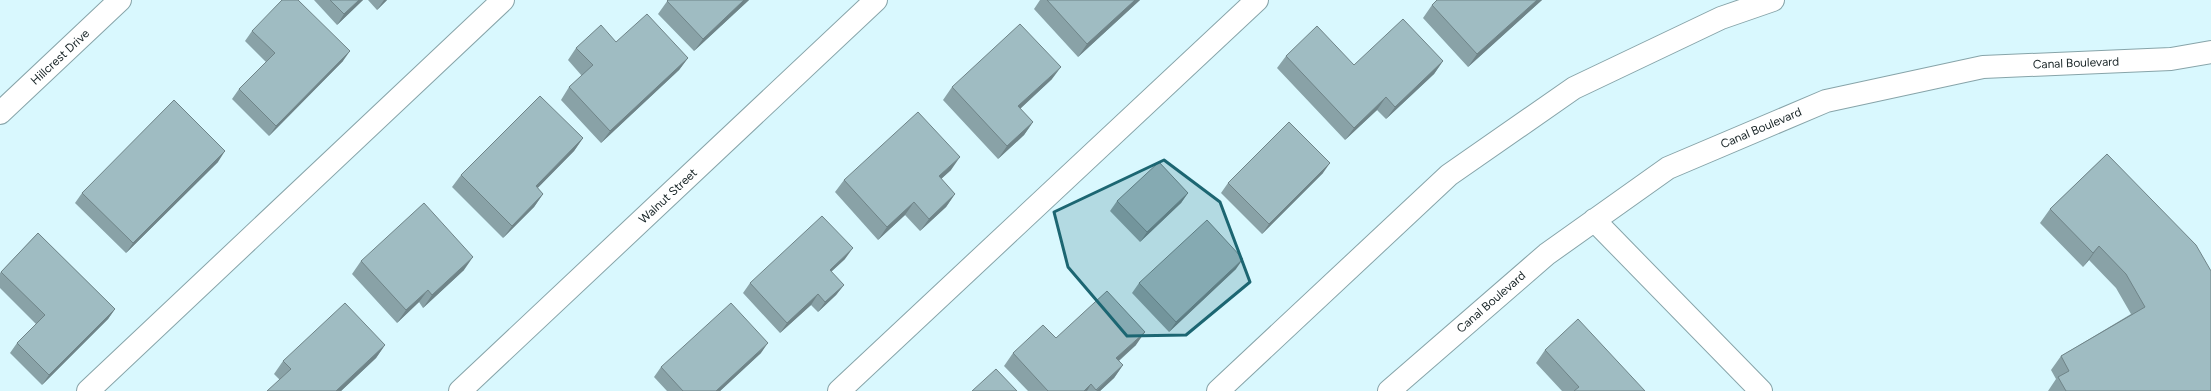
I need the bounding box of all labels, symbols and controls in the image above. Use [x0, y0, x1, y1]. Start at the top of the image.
street label: Hillcrest Drive [28, 26, 93, 88]
street label: Canal Boulevard [2033, 54, 2119, 72]
street label: Canal Boulevard [1718, 105, 1804, 151]
street label: Walnut Street [636, 165, 700, 226]
street label: Canal Boulevard [1454, 268, 1528, 336]

